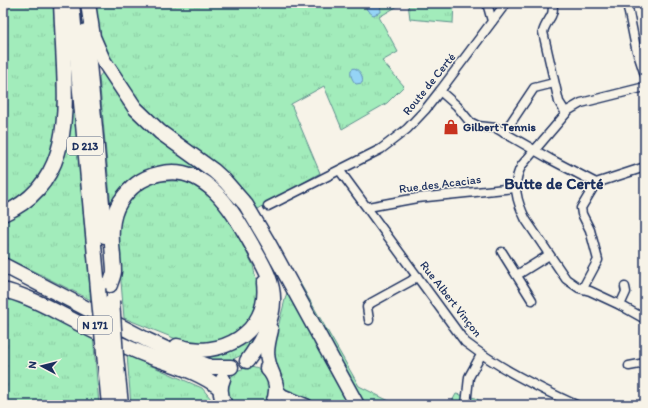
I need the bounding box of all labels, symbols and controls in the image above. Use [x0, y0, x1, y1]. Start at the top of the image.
street label: Route de Certé [400, 50, 459, 118]
shop icon: Gilbert Tennis [442, 118, 460, 136]
place label: Gilbert Tennis [463, 120, 536, 134]
road number: D 213 [67, 137, 103, 155]
street label: Rue des Acacias [398, 172, 482, 196]
district label: Butte de Certé [504, 174, 604, 193]
street label: Rue Albert Vinçon [417, 258, 485, 340]
road number: N 171 [78, 316, 112, 334]
north arrow [22, 346, 62, 386]
text: N [26, 360, 39, 369]

